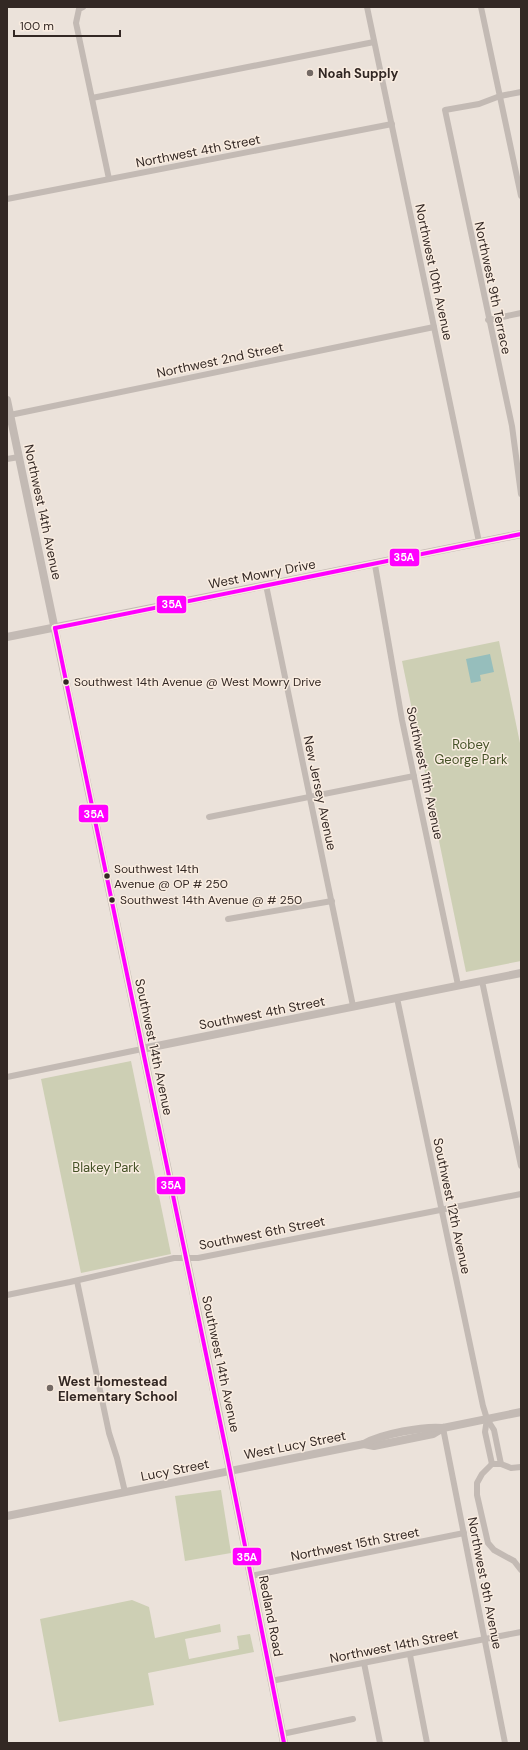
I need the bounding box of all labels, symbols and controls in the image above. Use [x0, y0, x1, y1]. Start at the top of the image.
scale bar [14, 12, 120, 38]
text: 100 m [20, 18, 54, 34]
place label: Noah Supply [318, 65, 398, 82]
marker: Noah Supply [305, 68, 315, 78]
street label: Northwest 4th Street [134, 131, 262, 171]
street label: Northwest 10th Avenue [411, 202, 457, 342]
street label: Northwest 9th Terrace [471, 220, 515, 356]
street label: Northwest 2nd Street [155, 338, 285, 382]
street label: Northwest 14th Avenue [20, 443, 66, 581]
line badge: 35A [389, 548, 420, 567]
text: 35A [394, 550, 415, 564]
street label: West Mowry Drive [207, 555, 317, 593]
line badge: 35A [156, 595, 187, 614]
text: 35A [162, 597, 183, 611]
place label: Southwest 14th Avenue @ West Mowry Drive [74, 674, 322, 690]
marker: Southwest 14th Avenue @ West Mowry Drive [61, 677, 71, 687]
street label: Southwest 11th Avenue [403, 705, 447, 841]
street label: New Jersey Avenue [300, 734, 340, 852]
park label: Robey George Park [434, 736, 508, 768]
line badge: 35A [78, 804, 109, 823]
text: 35A [84, 807, 105, 821]
place label: Southwest 14th Avenue @ OP # 250 [114, 861, 228, 892]
marker: Southwest 14th Avenue @ OP # 250 [102, 871, 112, 881]
place label: Southwest 14th Avenue @ # 250 [120, 892, 302, 908]
marker: Southwest 14th Avenue @ # 250 [107, 895, 117, 905]
street label: Southwest 14th Avenue [131, 977, 177, 1117]
street label: Southwest 4th Street [198, 992, 326, 1034]
street label: Southwest 12th Avenue [429, 1136, 475, 1276]
park label: Blakey Park [72, 1159, 140, 1176]
line badge: 35A [156, 1176, 186, 1195]
text: 35A [161, 1178, 182, 1192]
street label: Southwest 6th Street [197, 1212, 327, 1254]
street label: Southwest 14th Avenue [198, 1294, 244, 1434]
place label: West Homestead Elementary School [58, 1373, 178, 1405]
marker: West Homestead Elementary School [45, 1383, 55, 1393]
street label: West Lucy Street [243, 1427, 347, 1463]
street label: Lucy Street [139, 1455, 211, 1485]
street label: Northwest 9th Avenue [464, 1515, 506, 1651]
street label: Northwest 15th Street [289, 1523, 421, 1565]
line badge: 35A [232, 1547, 262, 1566]
text: 35A [237, 1550, 258, 1564]
street label: Redland Road [255, 1574, 287, 1658]
street label: Northwest 14th Street [328, 1625, 460, 1667]

